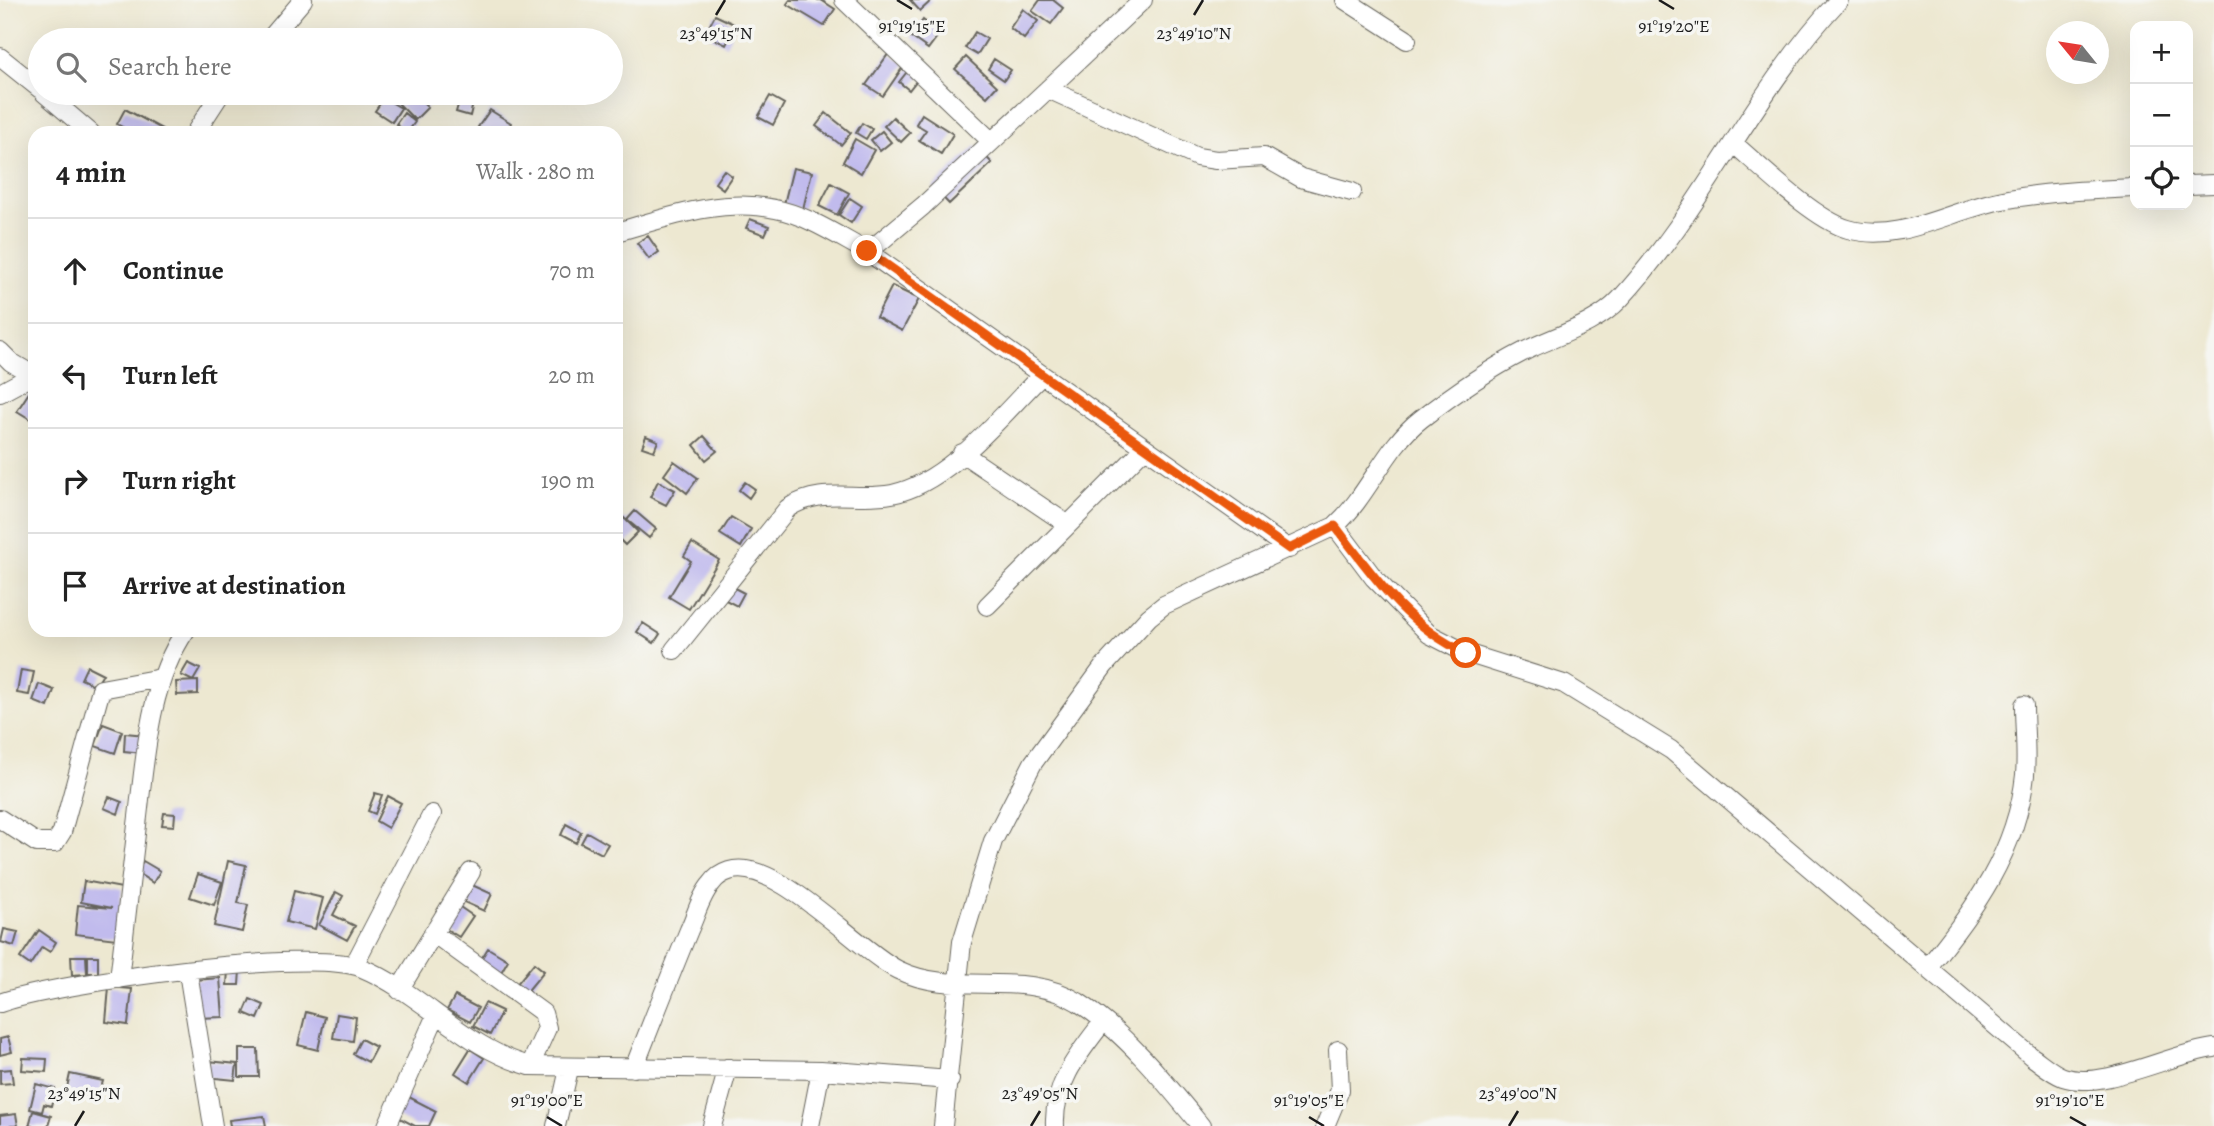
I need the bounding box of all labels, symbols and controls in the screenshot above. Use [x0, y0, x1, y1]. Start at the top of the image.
text: 91°19'15"E [878, 14, 946, 38]
text: 91°19'20"E [1638, 14, 1710, 38]
text: 23°49'15"N [679, 21, 753, 45]
text: 23°49'10"N [1156, 21, 1232, 45]
north arrow [2046, 21, 2109, 84]
map controls [2130, 21, 2193, 210]
button: + [2130, 21, 2193, 84]
search box [28, 28, 623, 105]
icon: search [52, 48, 90, 86]
text: Search here [108, 49, 232, 84]
button: − [2130, 84, 2193, 147]
button: locate [2130, 147, 2193, 210]
text: 4 min [56, 152, 126, 192]
text: Walk · 280 m [476, 156, 595, 187]
route end [851, 235, 882, 266]
icon: ahead [56, 252, 94, 290]
text: Continue [123, 253, 224, 288]
text: 70 m [549, 255, 595, 286]
icon: left [56, 357, 94, 395]
text: Turn left [123, 358, 218, 393]
text: 20 m [548, 360, 595, 391]
icon: right [56, 462, 94, 500]
text: Turn right [123, 463, 236, 498]
text: 190 m [541, 465, 595, 496]
icon: arrive [56, 567, 94, 605]
text: Arrive at destination [123, 568, 346, 603]
route start [1450, 637, 1481, 668]
text: 23°49'15"N [47, 1081, 121, 1105]
text: 23°49'05"N [1002, 1081, 1078, 1105]
text: 23°49'00"N [1479, 1081, 1557, 1105]
text: 91°19'00"E [511, 1088, 583, 1112]
text: 91°19'05"E [1274, 1088, 1344, 1112]
text: 91°19'10"E [2035, 1088, 2105, 1112]

